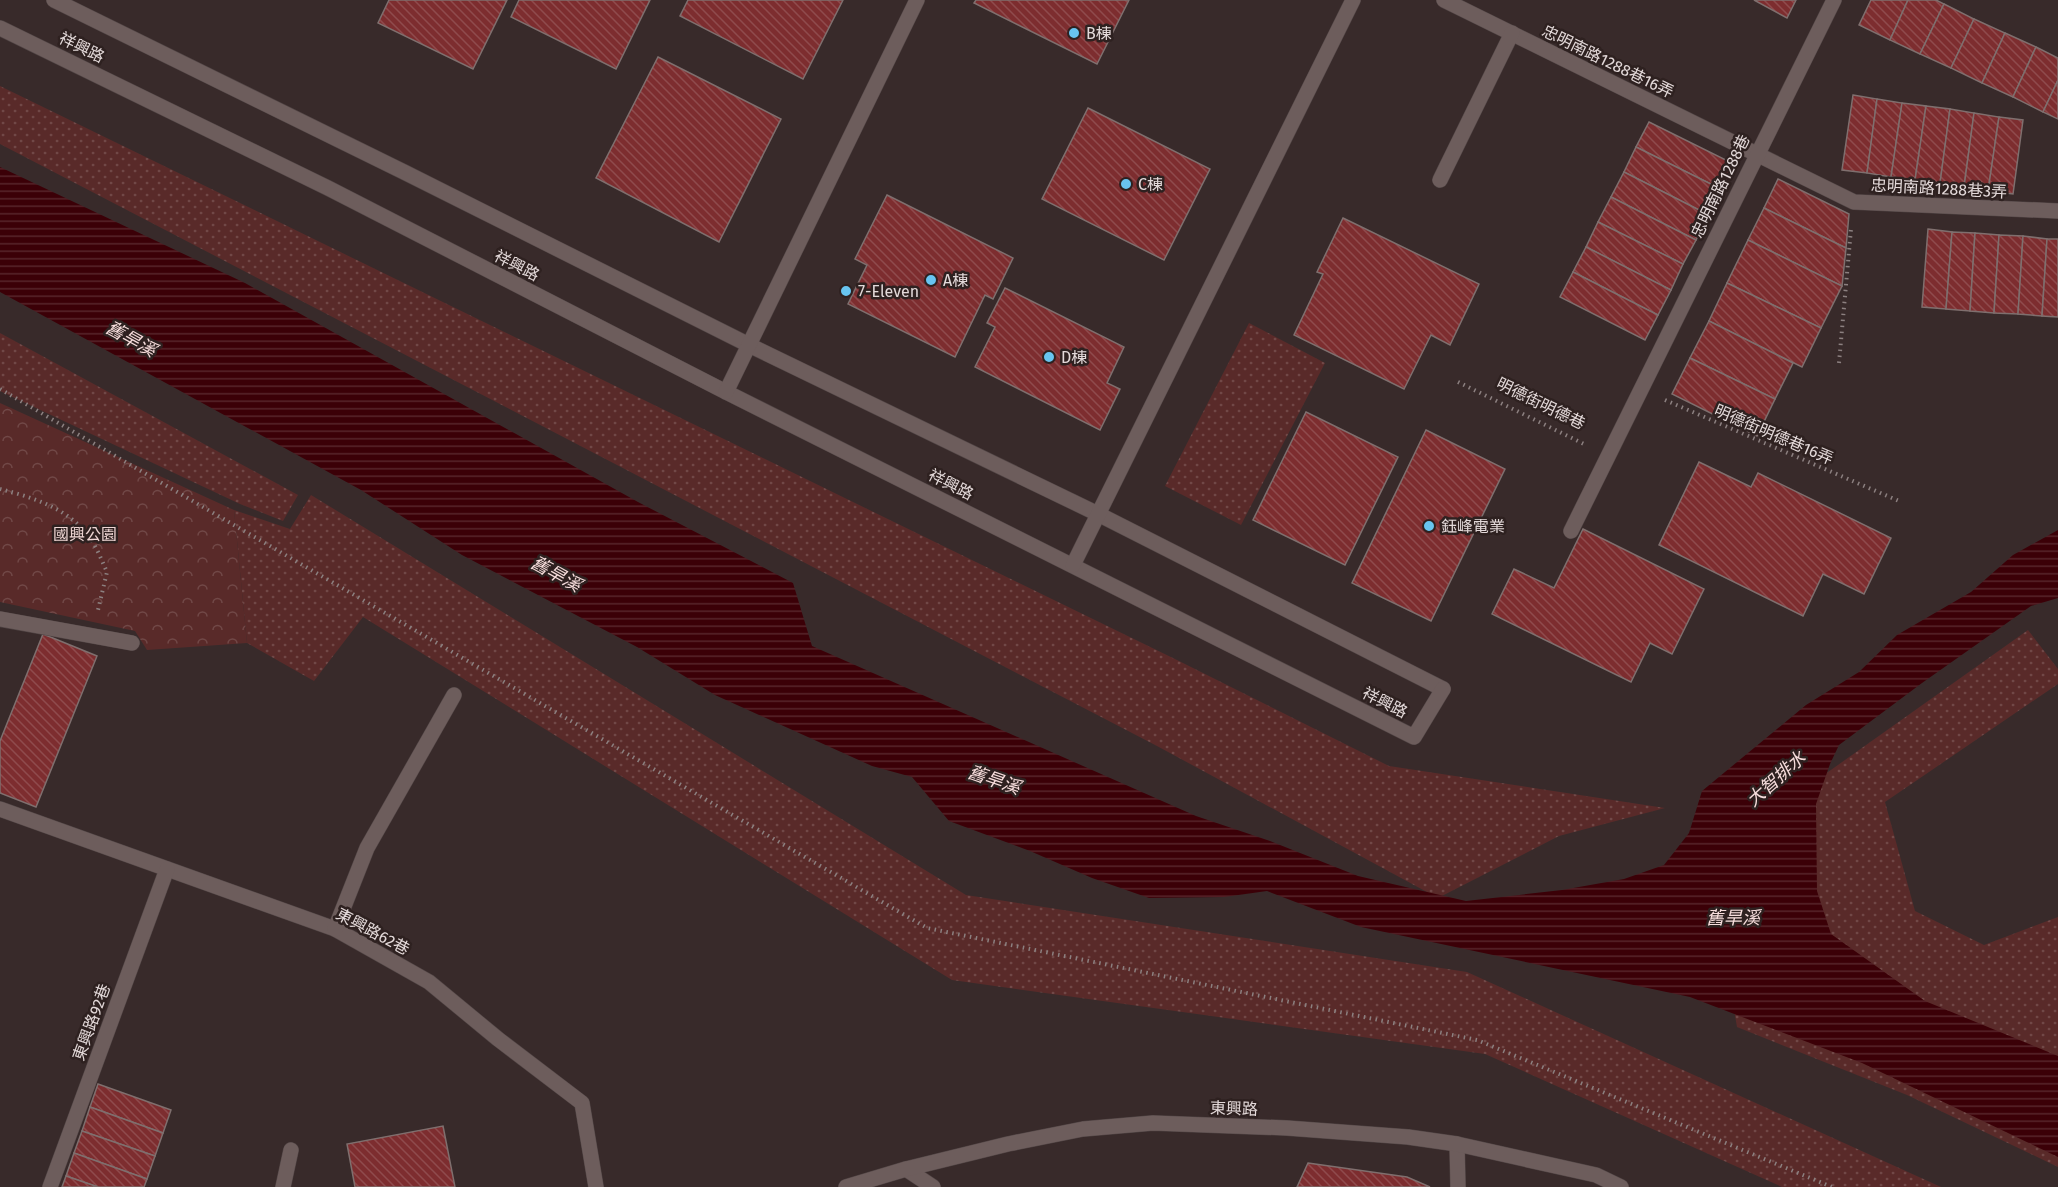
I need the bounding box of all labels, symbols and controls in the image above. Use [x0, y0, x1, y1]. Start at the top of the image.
street label: 忠明南路1288巷16弄 [1539, 21, 1677, 102]
place label: B棟 [1086, 24, 1112, 43]
marker: B棟 [1067, 26, 1081, 40]
street label: 祥興路 [56, 28, 108, 67]
street label: 忠明南路1288巷 [1687, 132, 1754, 241]
place label: C棟 [1138, 175, 1163, 194]
street label: 忠明南路1288巷3弄 [1870, 175, 2008, 202]
marker: C棟 [1119, 177, 1133, 191]
street label: 祥興路 [491, 246, 542, 285]
place label: A棟 [943, 271, 968, 290]
marker: A棟 [924, 273, 938, 287]
place label: 7-Eleven [858, 282, 919, 301]
marker: 7-Eleven [839, 284, 853, 298]
water label: 舊旱溪 [102, 316, 163, 363]
place label: D棟 [1061, 348, 1087, 367]
marker: D棟 [1042, 350, 1056, 364]
street label: 明德街明德巷 [1493, 374, 1588, 433]
street label: 明德街明德巷16弄 [1711, 401, 1836, 468]
street label: 祥興路 [925, 465, 976, 504]
place label: 鈺峰電業 [1441, 517, 1505, 536]
marker: 鈺峰電業 [1422, 519, 1436, 533]
park label: 國興公園 [53, 525, 117, 544]
water label: 舊旱溪 [527, 551, 588, 598]
street label: 祥興路 [1359, 683, 1410, 722]
water label: 大智排水 [1742, 746, 1811, 811]
water label: 舊旱溪 [965, 761, 1026, 800]
street label: 東興路62巷 [333, 904, 413, 959]
water label: 舊旱溪 [1706, 907, 1763, 929]
street label: 東興路92巷 [69, 981, 114, 1063]
street label: 東興路 [1210, 1098, 1258, 1119]

